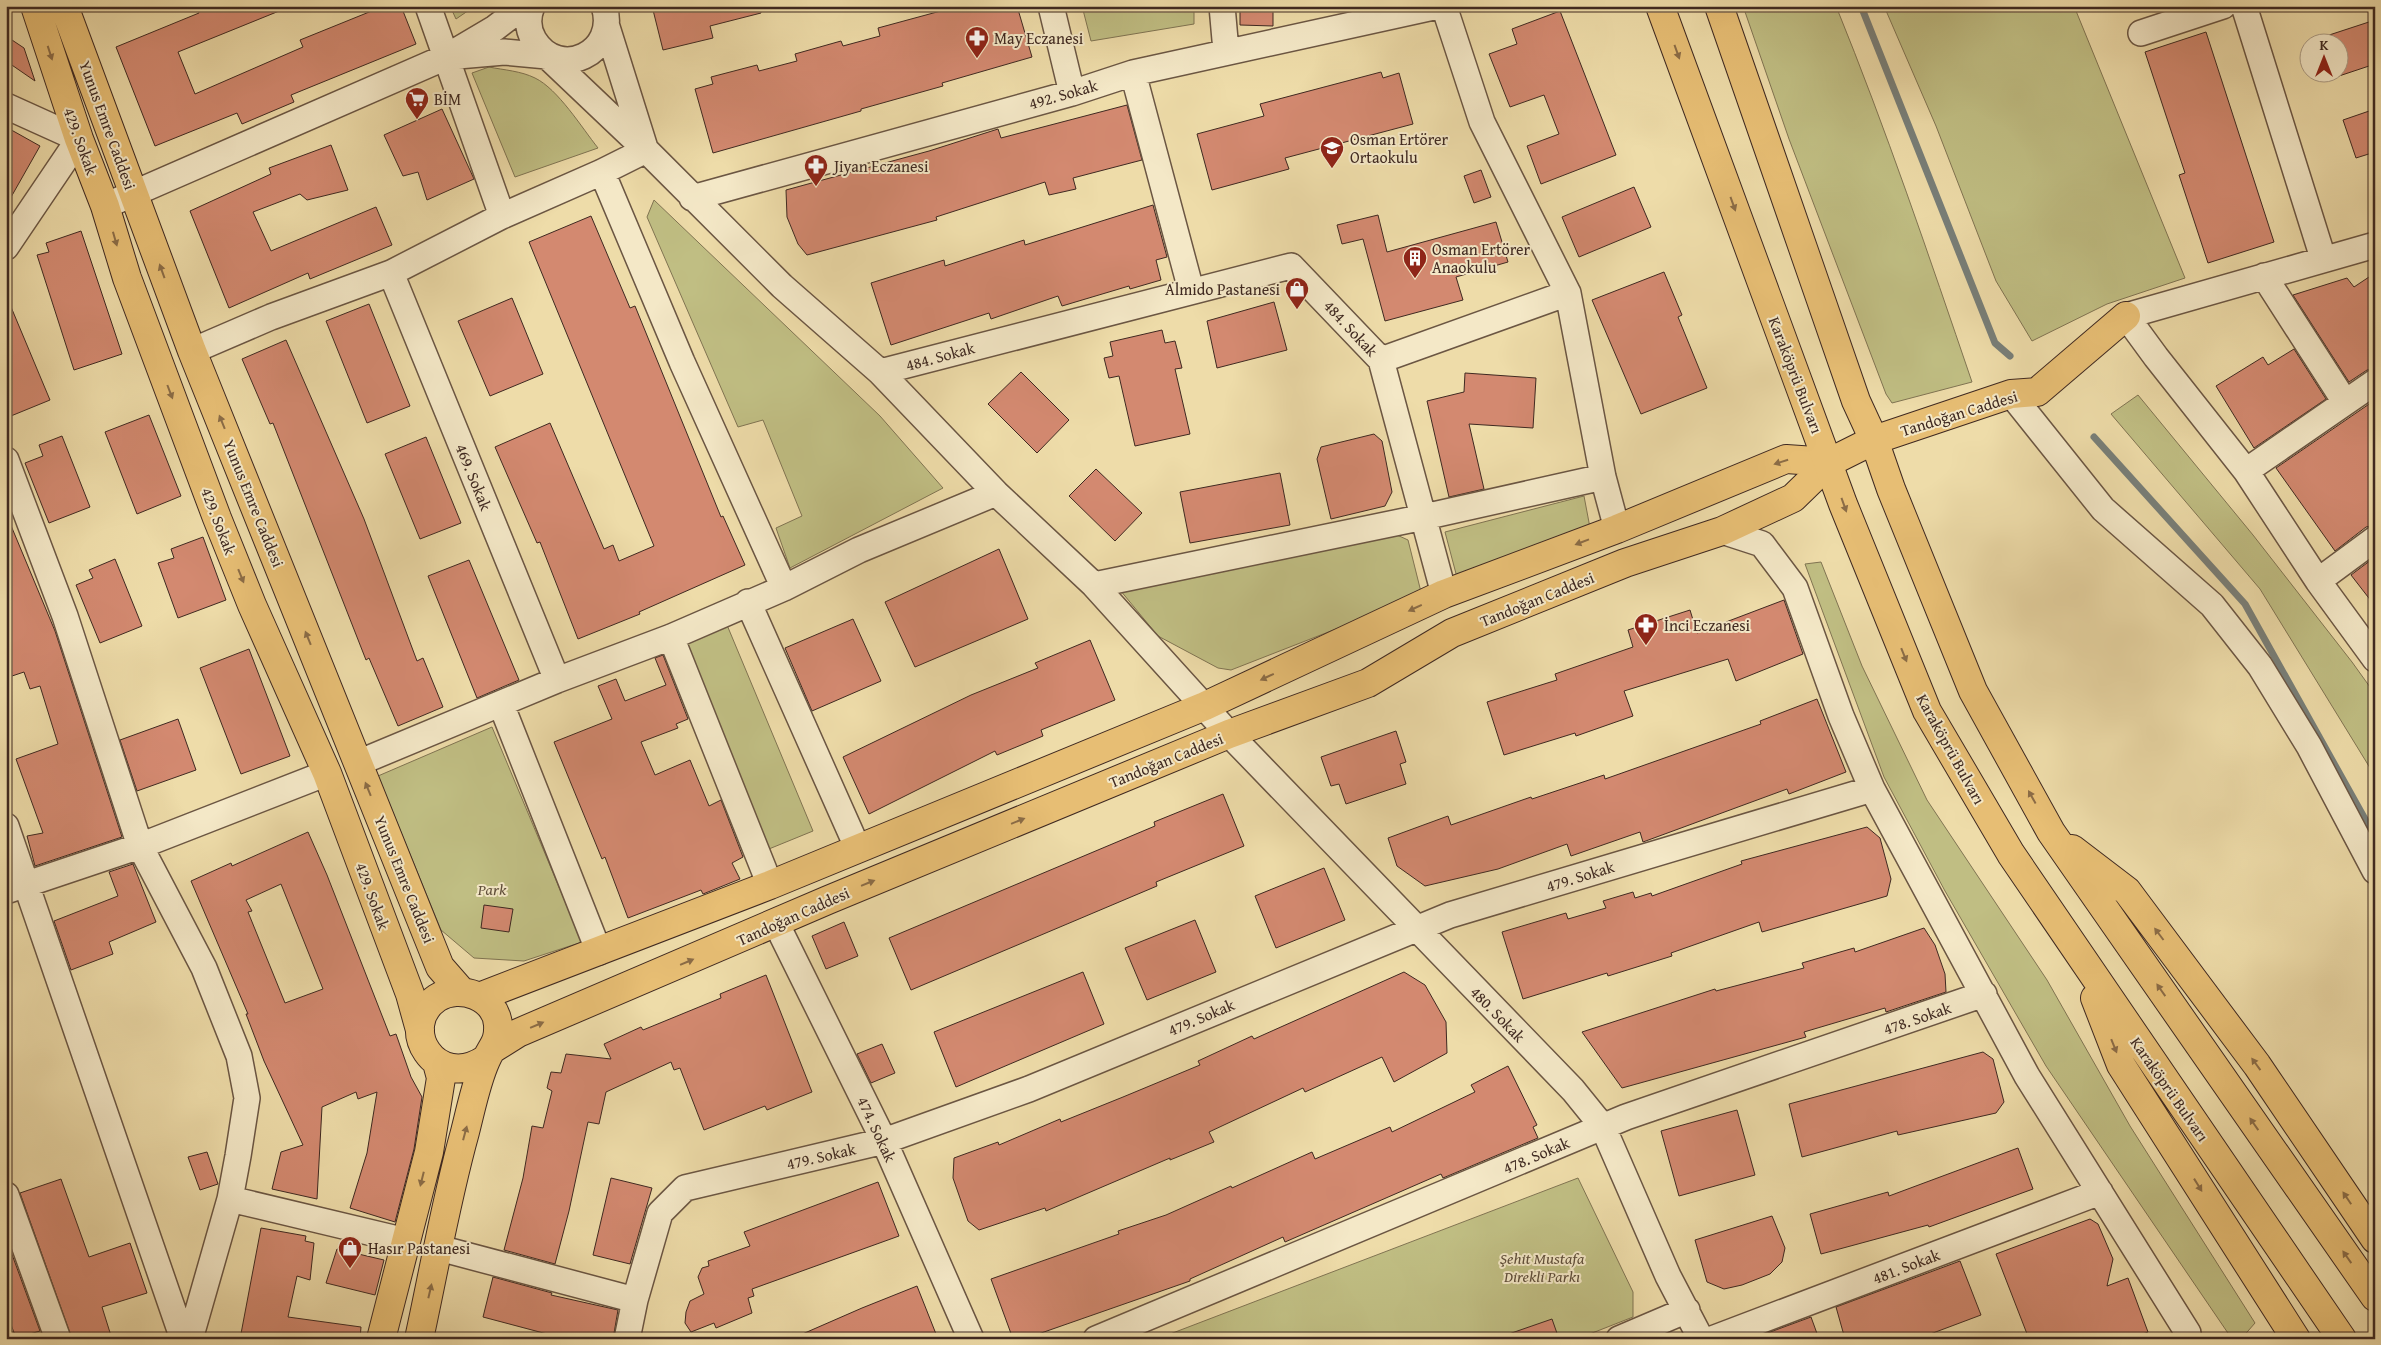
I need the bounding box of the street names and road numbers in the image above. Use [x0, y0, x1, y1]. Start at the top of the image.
street label: Yunus Emre Caddesi [73, 57, 143, 193]
street label: 492. Sokak [1026, 73, 1101, 115]
street label: 429. Sokak [58, 104, 105, 179]
street label: 484. Sokak [1318, 294, 1384, 363]
street label: Karaköprü Bulvarı [1763, 313, 1829, 437]
street label: 484. Sokak [903, 335, 978, 377]
street label: Tandoğan Caddesi [1897, 384, 2021, 442]
street label: Yunus Emre Caddesi [217, 435, 291, 571]
street label: 469. Sokak [450, 440, 499, 515]
street label: 429. Sokak [195, 484, 243, 559]
street label: Tandoğan Caddesi [1476, 565, 1598, 633]
street label: Karaköprü Bulvarı [1911, 689, 1992, 809]
street label: Tandoğan Caddesi [1105, 726, 1227, 794]
street label: Yunus Emre Caddesi [368, 811, 442, 947]
street label: 479. Sokak [1543, 854, 1618, 898]
street label: 429. Sokak [350, 859, 397, 934]
street label: Tandoğan Caddesi [733, 880, 854, 952]
street label: 480. Sokak [1465, 980, 1532, 1048]
street label: 479. Sokak [1164, 992, 1239, 1042]
street label: 478. Sokak [1880, 995, 1955, 1041]
street label: Karaköprü Bulvarı [2125, 1032, 2215, 1147]
street label: 474. Sokak [851, 1092, 903, 1167]
street label: 478. Sokak [1499, 1130, 1574, 1180]
street label: 479. Sokak [784, 1136, 859, 1176]
street label: 481. Sokak [1869, 1242, 1944, 1290]

